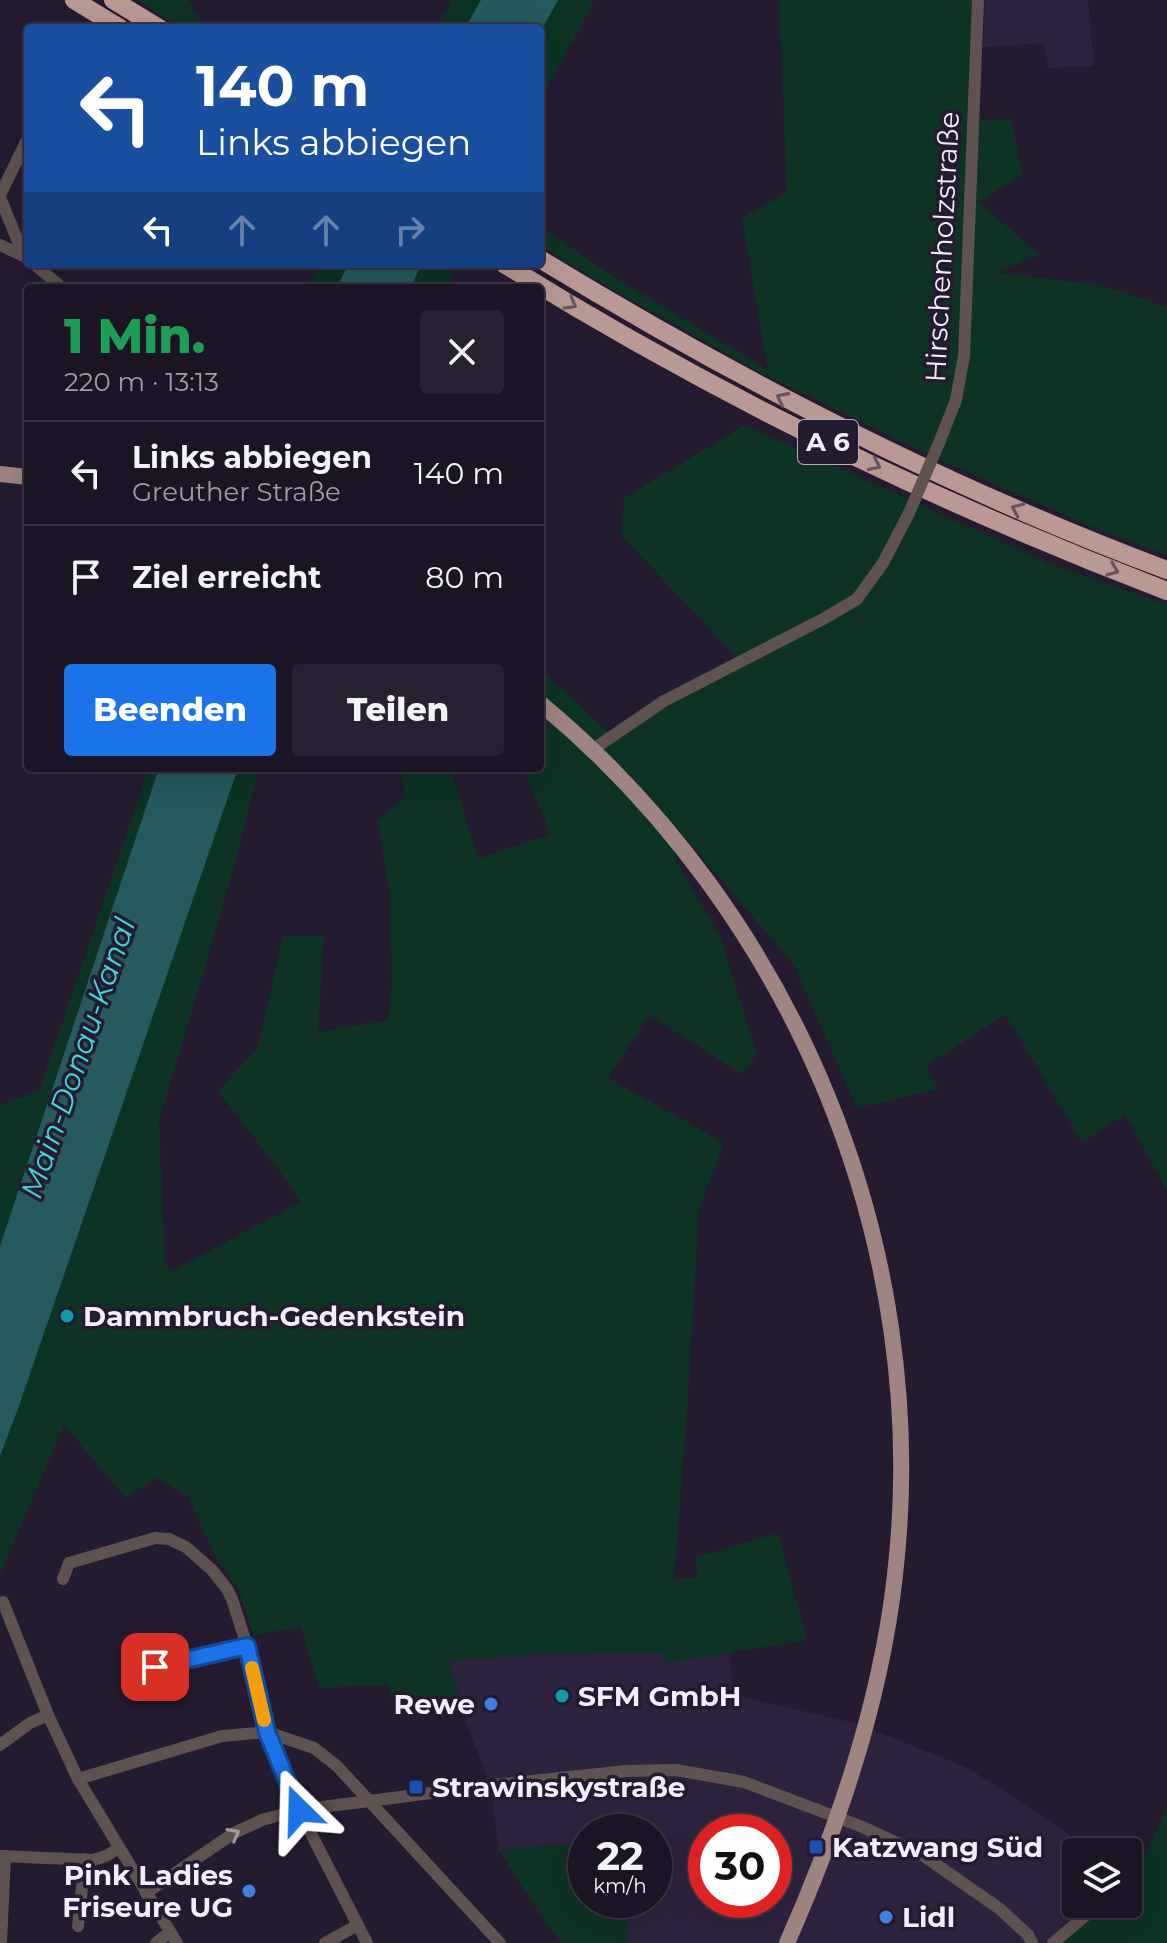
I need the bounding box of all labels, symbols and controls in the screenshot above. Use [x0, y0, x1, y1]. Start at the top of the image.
text: 140 m [196, 52, 369, 120]
icon: left [64, 56, 168, 160]
street label: Hirschenholzstraße [918, 111, 966, 383]
text: Links abbiegen [196, 120, 471, 164]
icon: left [136, 208, 180, 252]
icon: ahead [220, 208, 264, 252]
icon: ahead [304, 208, 348, 252]
icon: right [388, 208, 432, 252]
one-way arrow [562, 294, 577, 310]
text: 1 Min. [64, 307, 205, 365]
button: close [420, 310, 504, 394]
text: 220 m · 13:13 [64, 366, 219, 398]
one-way arrow [776, 392, 791, 408]
road number: A 6 [798, 420, 858, 464]
text: Links abbiegen [132, 439, 372, 476]
icon: left [64, 451, 108, 495]
text: 140 m [414, 455, 504, 492]
one-way arrow [866, 455, 881, 471]
text: Greuther Straße [132, 476, 341, 508]
one-way arrow [1011, 503, 1025, 519]
icon: arrive [64, 555, 108, 599]
text: Ziel erreicht [132, 559, 321, 596]
text: 80 m [425, 559, 504, 596]
one-way arrow [1105, 560, 1119, 576]
button: Beenden [64, 664, 276, 756]
button: Teilen [292, 664, 504, 756]
water label: Main-Donau-Kanal [13, 913, 143, 1203]
place label: Dammbruch-Gedenkstein [83, 1299, 465, 1333]
marker: Dammbruch-Gedenkstein [58, 1307, 76, 1325]
pin [121, 1633, 189, 1701]
icon: arrive [133, 1645, 177, 1689]
place label: SFM GmbH [578, 1679, 741, 1713]
place label: Rewe [394, 1687, 475, 1721]
marker: SFM GmbH [553, 1687, 571, 1705]
marker: Rewe [482, 1695, 500, 1713]
position arrow [257, 1768, 341, 1852]
place label: Strawinskystraße [432, 1770, 685, 1804]
marker: Strawinskystraße [407, 1778, 425, 1796]
speed limit sign: 30 [688, 1814, 792, 1918]
one-way arrow [225, 1828, 240, 1844]
place label: Katzwang Süd [832, 1830, 1043, 1864]
text: 22 [596, 1831, 644, 1880]
marker: Katzwang Süd [807, 1838, 825, 1856]
map controls [1062, 1838, 1142, 1918]
button: layers [1062, 1838, 1142, 1918]
place label: Pink Ladies Friseure UG [62, 1858, 233, 1924]
text: km/h [593, 1874, 647, 1898]
marker: Pink Ladies Friseure UG [240, 1882, 258, 1900]
place label: Lidl [902, 1900, 955, 1934]
marker: Lidl [877, 1908, 895, 1926]

